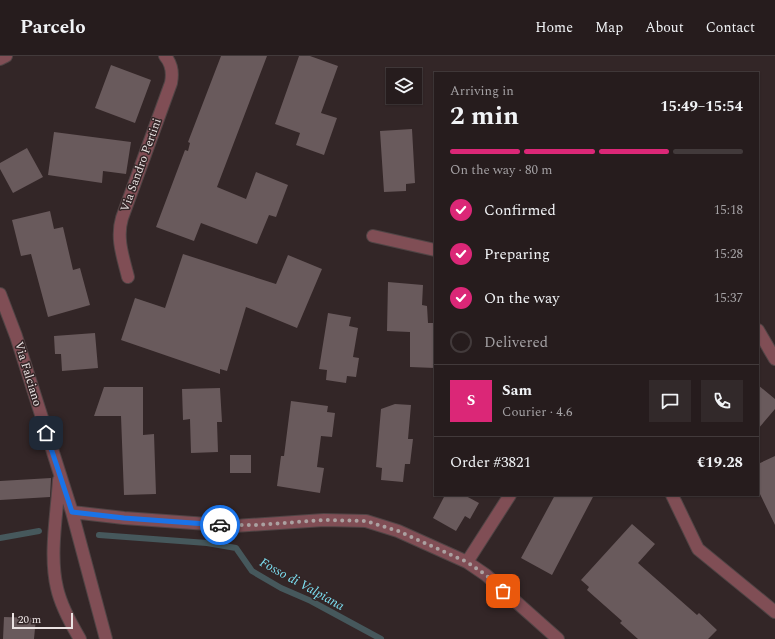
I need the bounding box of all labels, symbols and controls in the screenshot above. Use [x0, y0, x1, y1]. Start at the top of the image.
text: Parcelo [20, 13, 86, 42]
text: Home [535, 17, 573, 38]
text: Map [595, 17, 623, 38]
text: About [645, 17, 684, 38]
text: Contact [706, 17, 755, 38]
map controls [386, 68, 422, 104]
button: layers [386, 68, 422, 104]
text: Arriving in [450, 81, 514, 101]
text: 15:49–15:54 [660, 95, 743, 118]
text: 2 min [450, 96, 519, 136]
street label: Via Sandro Pertini [115, 115, 167, 215]
text: On the way · 80 m [450, 160, 553, 180]
icon: check [450, 199, 472, 221]
text: Confirmed [484, 199, 556, 222]
text: 15:18 [714, 200, 743, 220]
icon: check [450, 243, 472, 265]
text: Preparing [484, 243, 550, 266]
text: 15:28 [714, 244, 743, 264]
icon: check [450, 287, 472, 309]
text: On the way [484, 287, 559, 310]
text: 15:37 [714, 288, 743, 308]
text: Delivered [484, 331, 548, 354]
street label: Via Falciano [9, 339, 47, 409]
text: Sam [502, 379, 532, 402]
button: chat [649, 380, 691, 422]
button: phone [701, 380, 743, 422]
text: S [467, 389, 475, 412]
text: Courier · 4.6 [502, 402, 572, 422]
pin [29, 416, 63, 450]
icon: home [35, 422, 57, 444]
text: Order #3821 [450, 451, 531, 474]
text: €19.28 [697, 451, 743, 474]
courier [200, 505, 240, 545]
icon: car [209, 514, 231, 536]
water label: Fosso di Valpiana [256, 552, 348, 616]
pin [486, 574, 520, 608]
icon: bag [492, 580, 514, 602]
scale bar [12, 611, 73, 630]
text: 20 m [18, 611, 41, 628]

